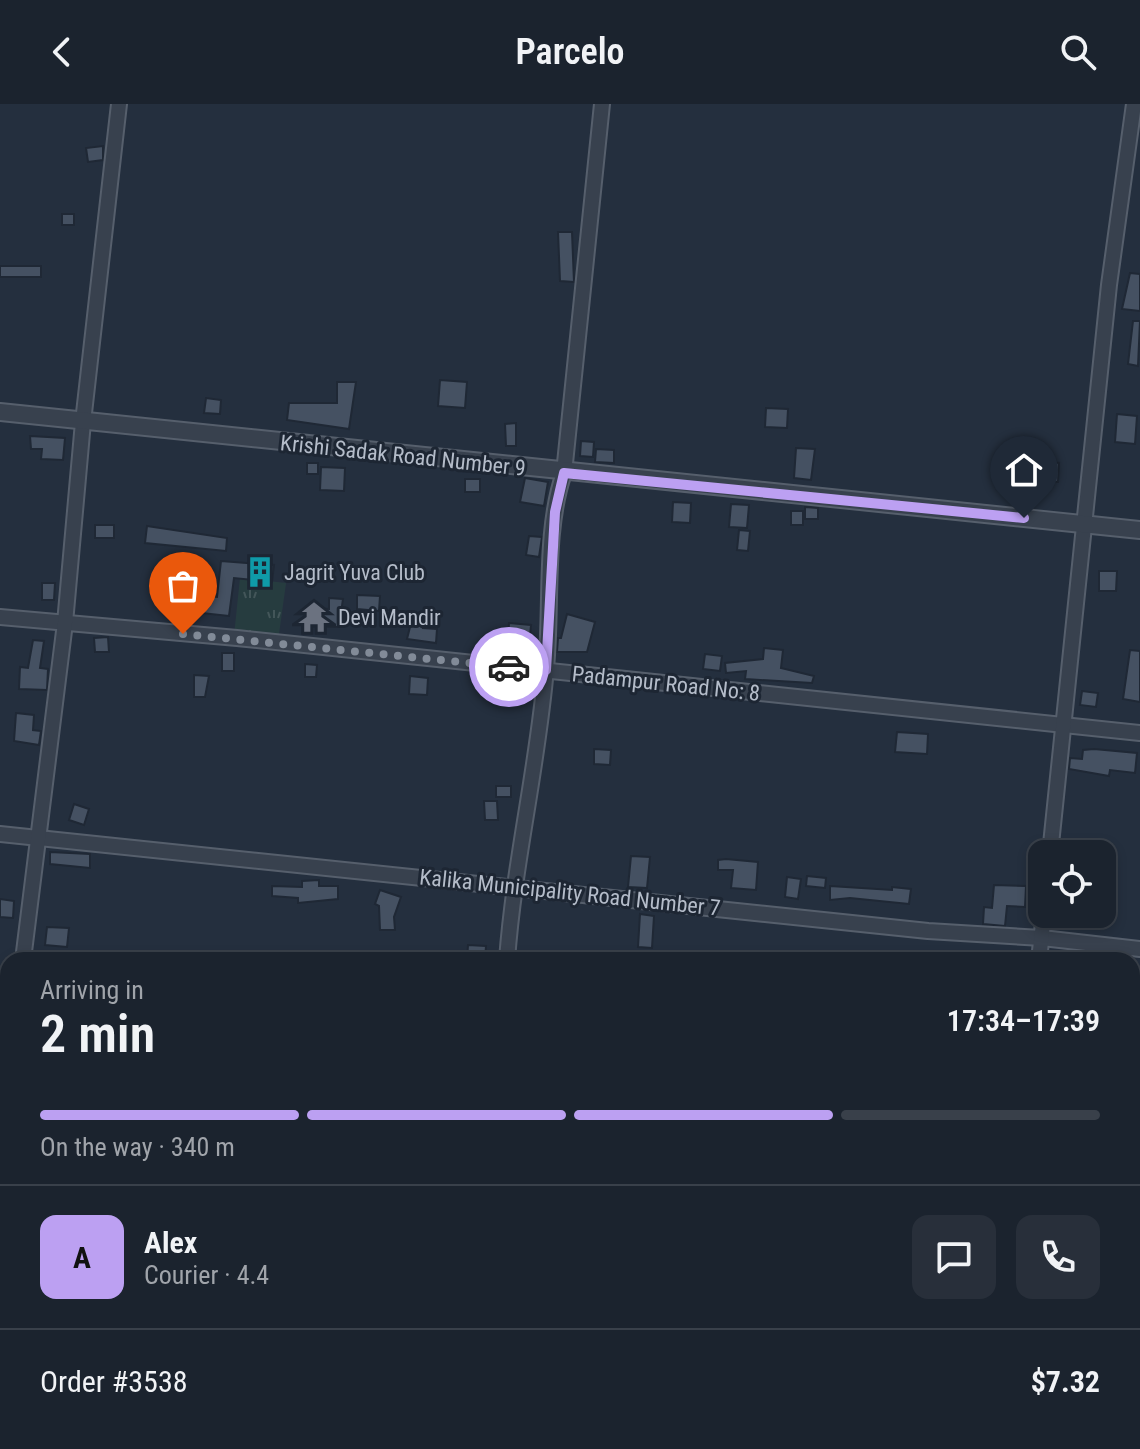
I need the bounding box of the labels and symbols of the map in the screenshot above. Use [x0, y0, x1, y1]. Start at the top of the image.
street label: Krishi Sadak Road Number 9 [279, 430, 527, 481]
pin [990, 436, 1058, 518]
pin [149, 552, 217, 634]
building icon: Jagrit Yuva Club [243, 555, 277, 589]
place label: Jagrit Yuva Club [284, 560, 425, 585]
temple icon: Devi Mandir [297, 600, 331, 634]
place label: Devi Mandir [338, 605, 441, 630]
courier [469, 627, 549, 707]
street label: Padampur Road No: 8 [571, 661, 761, 706]
street label: Kalika Municipality Road Number 7 [418, 864, 722, 921]

